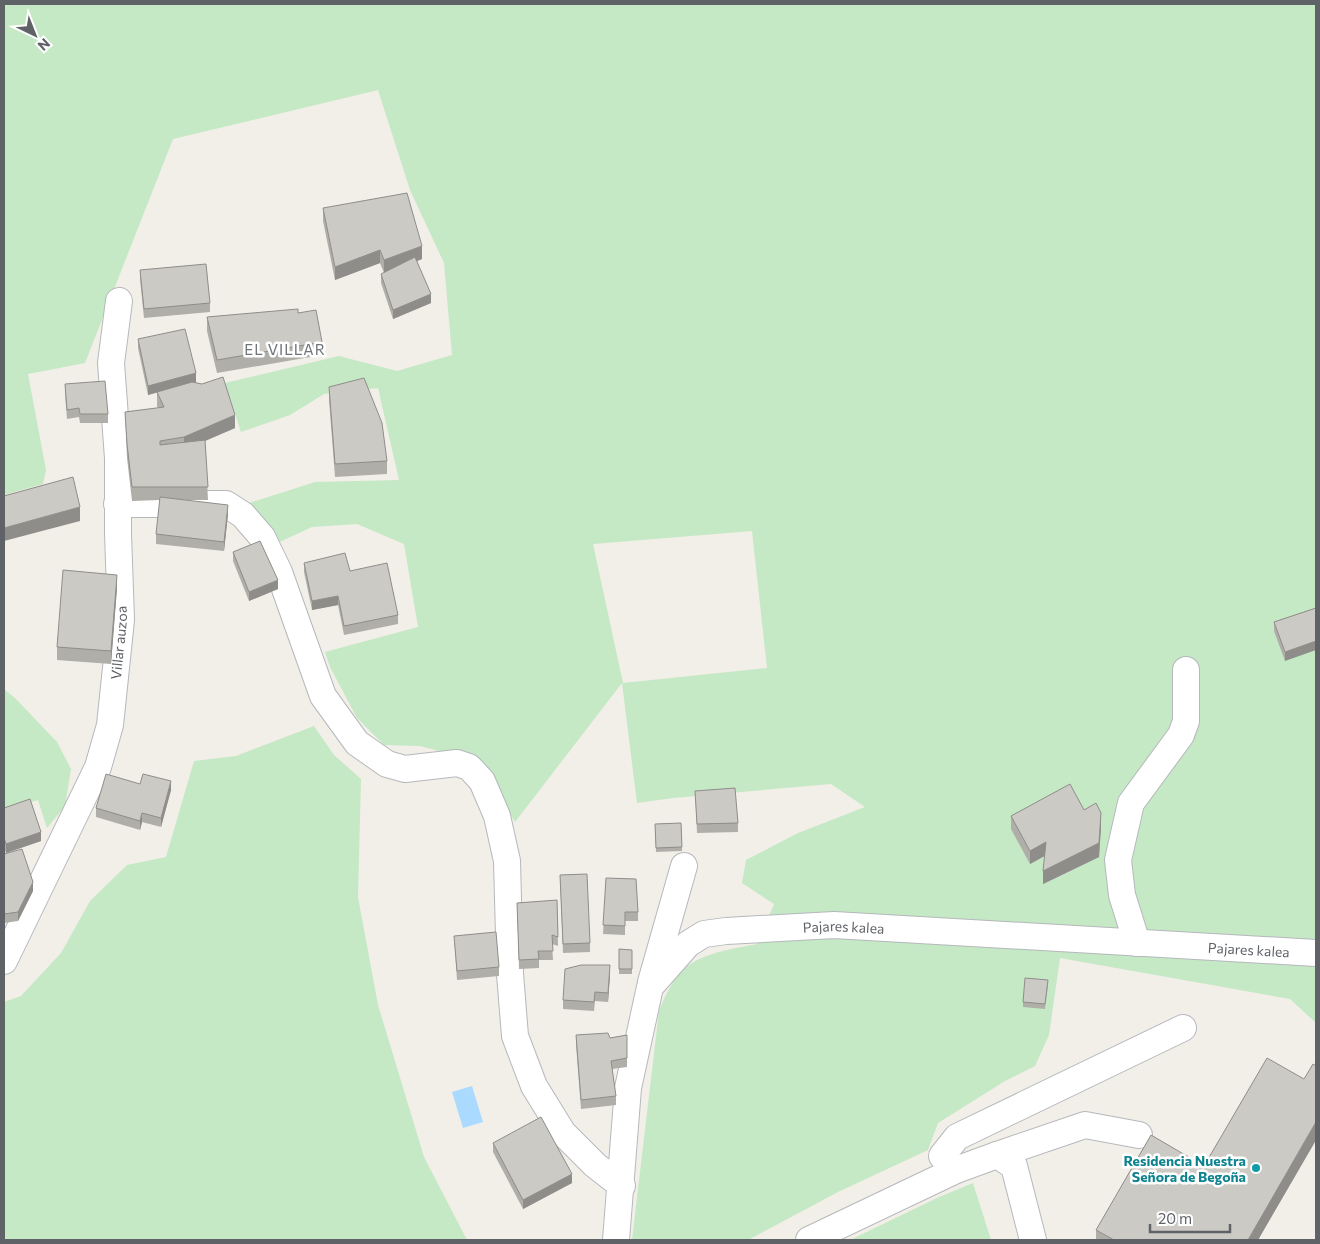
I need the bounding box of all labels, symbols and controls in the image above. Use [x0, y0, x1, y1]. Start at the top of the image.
north arrow [10, 10, 60, 60]
text: N [35, 35, 54, 55]
district label: EL VILLAR [244, 340, 326, 358]
street label: Villar auzoa [106, 606, 130, 680]
street label: Pajares kalea [802, 916, 885, 936]
street label: Pajares kalea [1207, 938, 1290, 960]
place label: Residencia Nuestra Señora de Begoña [1123, 1152, 1246, 1185]
marker: Residencia Nuestra Señora de Begoña [1250, 1162, 1262, 1174]
scale bar [1150, 1202, 1230, 1234]
text: 20 m [1158, 1209, 1192, 1227]

